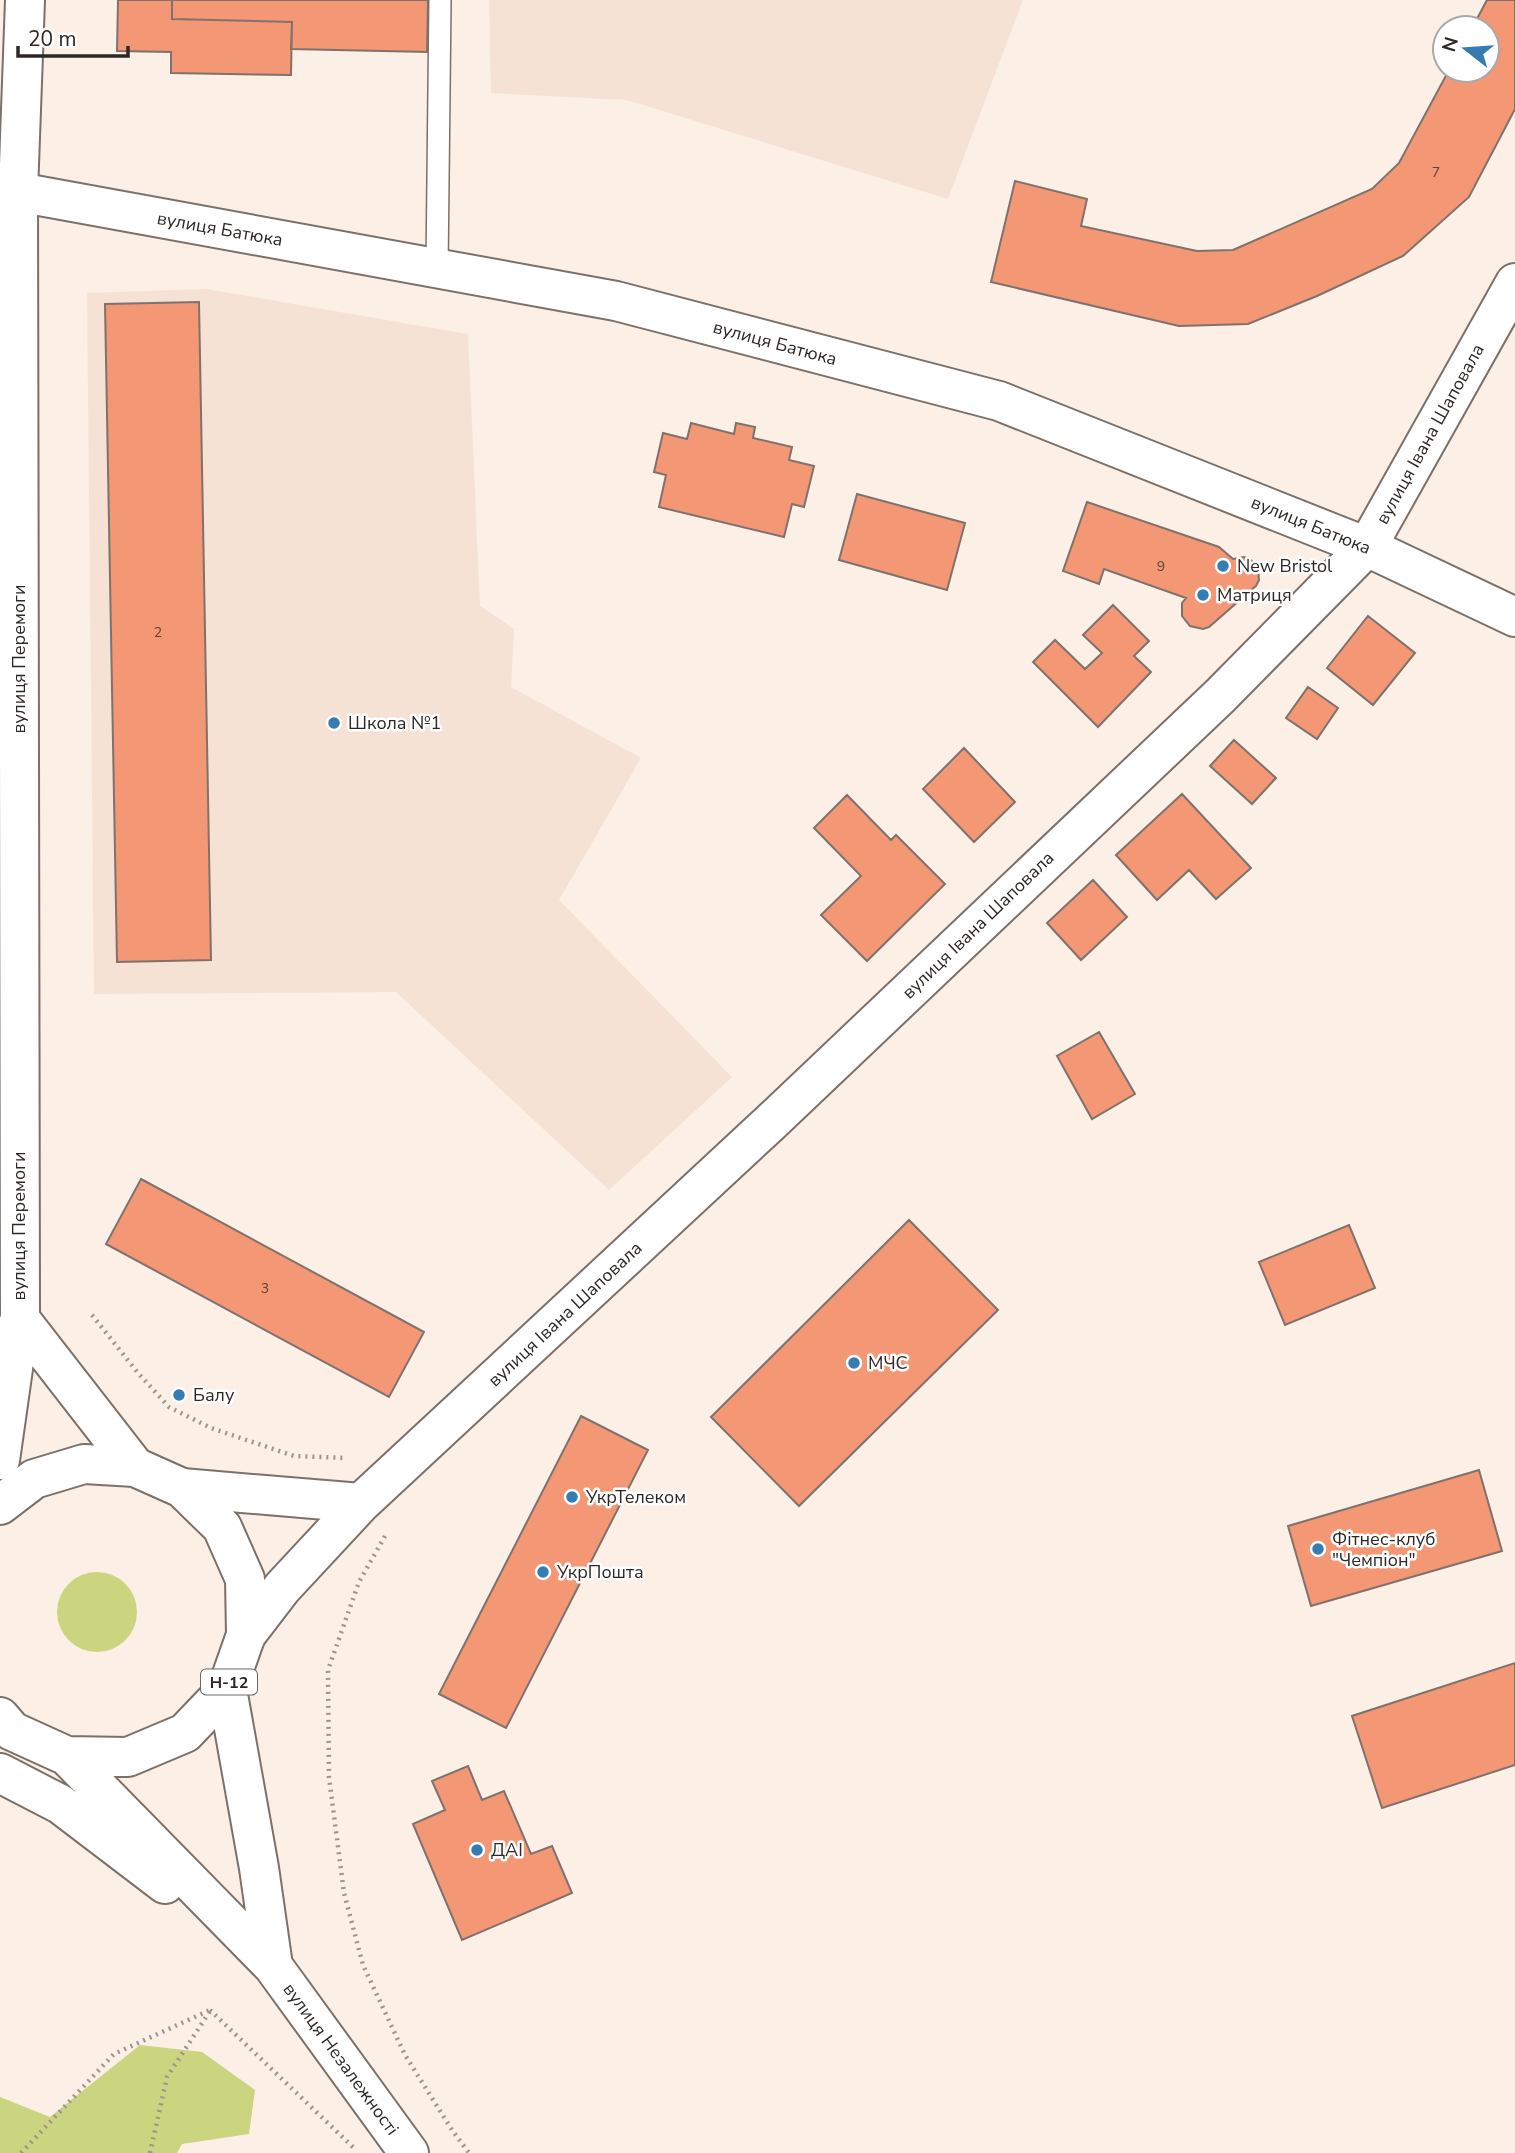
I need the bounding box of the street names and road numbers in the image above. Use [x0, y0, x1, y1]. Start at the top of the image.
street label: вулиця Батюка [155, 206, 285, 252]
street label: вулиця Батюка [710, 315, 840, 371]
street label: вулиця Івана Шаповала [1370, 340, 1490, 528]
street label: вулиця Батюка [1248, 490, 1374, 560]
street label: вулиця Перемоги [7, 585, 31, 733]
street label: вулиця Івана Шаповала [897, 846, 1059, 1004]
street label: вулиця Перемоги [7, 1152, 31, 1300]
street label: вулиця Івана Шаповала [483, 1236, 647, 1392]
road number: Н-12 [201, 1670, 257, 1694]
street label: вулиця Незалежності [278, 1978, 404, 2140]

